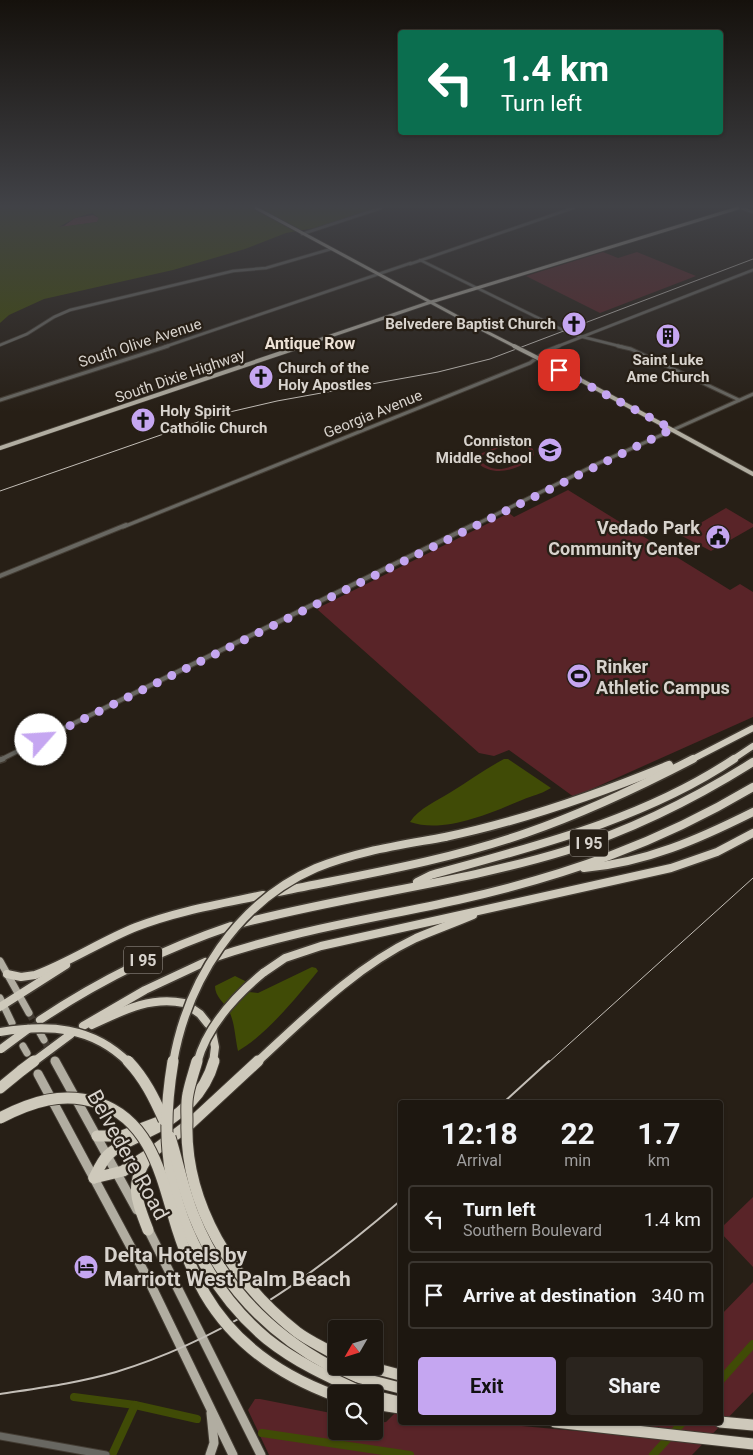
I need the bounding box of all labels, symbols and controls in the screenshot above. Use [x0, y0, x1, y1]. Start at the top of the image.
text: 1.4 km [501, 49, 609, 90]
icon: left [418, 50, 483, 115]
text: Turn left [501, 91, 582, 116]
church icon: Belvedere Baptist Church [561, 311, 587, 337]
street label: South Olive Avenue [76, 315, 204, 371]
place label: Belvedere Baptist Church [385, 315, 556, 333]
building icon: Saint Luke Ame Church [655, 323, 681, 349]
district label: Antique Row [265, 334, 356, 353]
street label: South Dixie Highway [113, 345, 247, 407]
pin [538, 349, 580, 391]
place label: Saint Luke Ame Church [627, 351, 709, 386]
icon: arrive [545, 356, 573, 384]
place label: Church of the Holy Apostles [278, 359, 372, 394]
church icon: Church of the Holy Apostles [248, 364, 274, 390]
street label: Georgia Avenue [321, 386, 425, 442]
place label: Holy Spirit Catholic Church [160, 402, 267, 437]
church icon: Holy Spirit Catholic Church [130, 407, 156, 433]
place label: Conniston Middle School [436, 432, 532, 467]
school or university icon: Conniston Middle School [537, 437, 563, 463]
place label: Vedado Park Community Center [548, 517, 700, 559]
public building icon: Vedado Park Community Center [705, 524, 731, 550]
place label: Rinker Athletic Campus [596, 656, 730, 698]
sports icon: Rinker Athletic Campus [566, 663, 592, 689]
position arrow [14, 713, 66, 765]
road number: I 95 [570, 830, 608, 856]
road number: I 95 [124, 946, 162, 974]
street label: Belvedere Road [82, 1086, 174, 1224]
text: 12:18 [441, 1116, 518, 1151]
text: 22 [560, 1116, 595, 1151]
text: 1.7 [637, 1116, 680, 1151]
text: Arrival [456, 1151, 502, 1170]
text: min [564, 1151, 591, 1170]
text: km [648, 1151, 670, 1170]
text: Turn left [463, 1198, 536, 1221]
icon: left [420, 1205, 448, 1233]
text: 1.4 km [644, 1208, 701, 1231]
text: Southern Boulevard [463, 1221, 602, 1240]
place label: Delta Hotels by Marriott West Palm Beach [104, 1243, 351, 1291]
hotel icon: Delta Hotels by Marriott West Palm Beach [73, 1254, 99, 1280]
icon: arrive [420, 1281, 448, 1309]
text: Arrive at destination [463, 1284, 636, 1307]
text: 340 m [651, 1284, 705, 1307]
north arrow [328, 1320, 382, 1375]
map controls [328, 1320, 383, 1440]
button: Exit [418, 1357, 556, 1415]
button: Share [566, 1357, 703, 1415]
button: search [328, 1385, 383, 1440]

